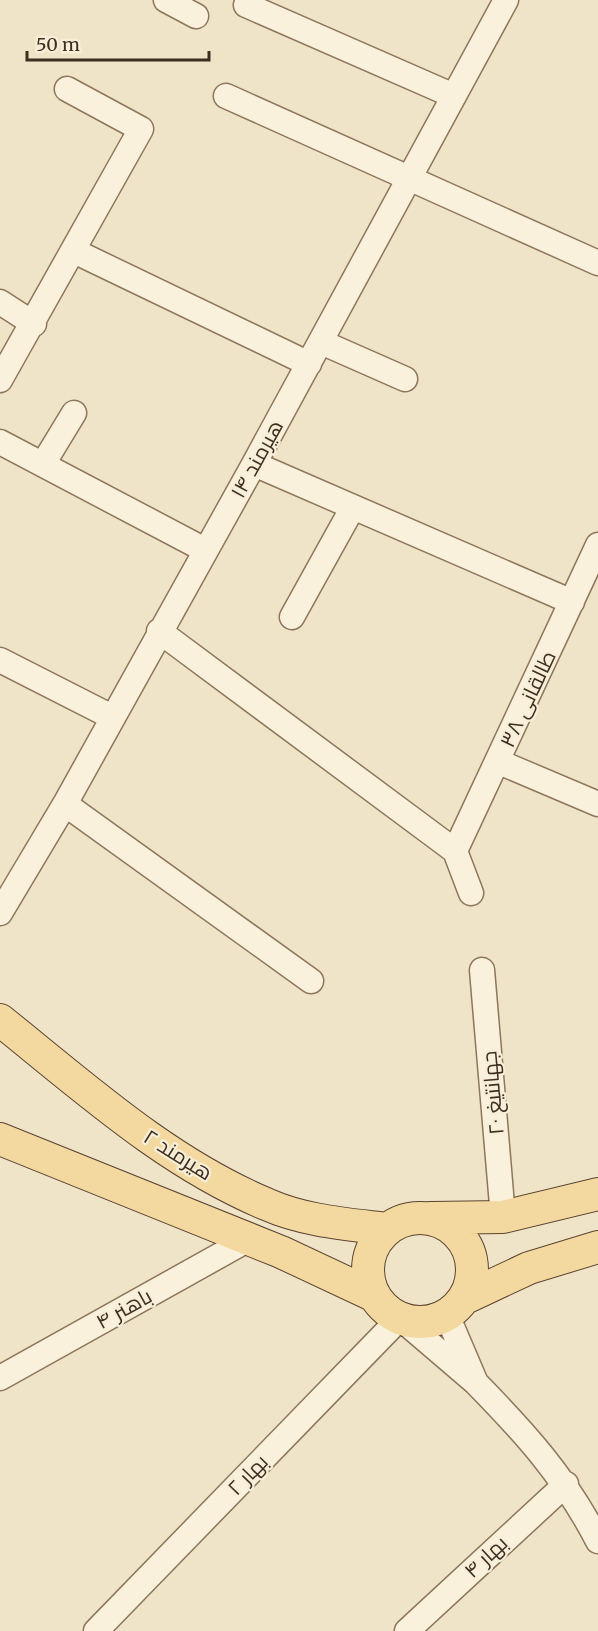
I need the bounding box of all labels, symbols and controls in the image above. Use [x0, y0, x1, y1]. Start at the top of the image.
scale bar [27, 24, 208, 62]
text: 50 m [36, 33, 80, 56]
street label: هیرمند ۱۴ [224, 415, 289, 503]
street label: طالقانی ۳۸ [493, 646, 562, 751]
street label: جهانتیغ ۲۰ [475, 1050, 511, 1136]
street label: هیرمند ۲ [139, 1123, 218, 1186]
street label: باهنر ۴ [91, 1282, 157, 1335]
street label: بهار ۲ [222, 1448, 274, 1501]
street label: بهار ۴ [458, 1530, 513, 1584]

